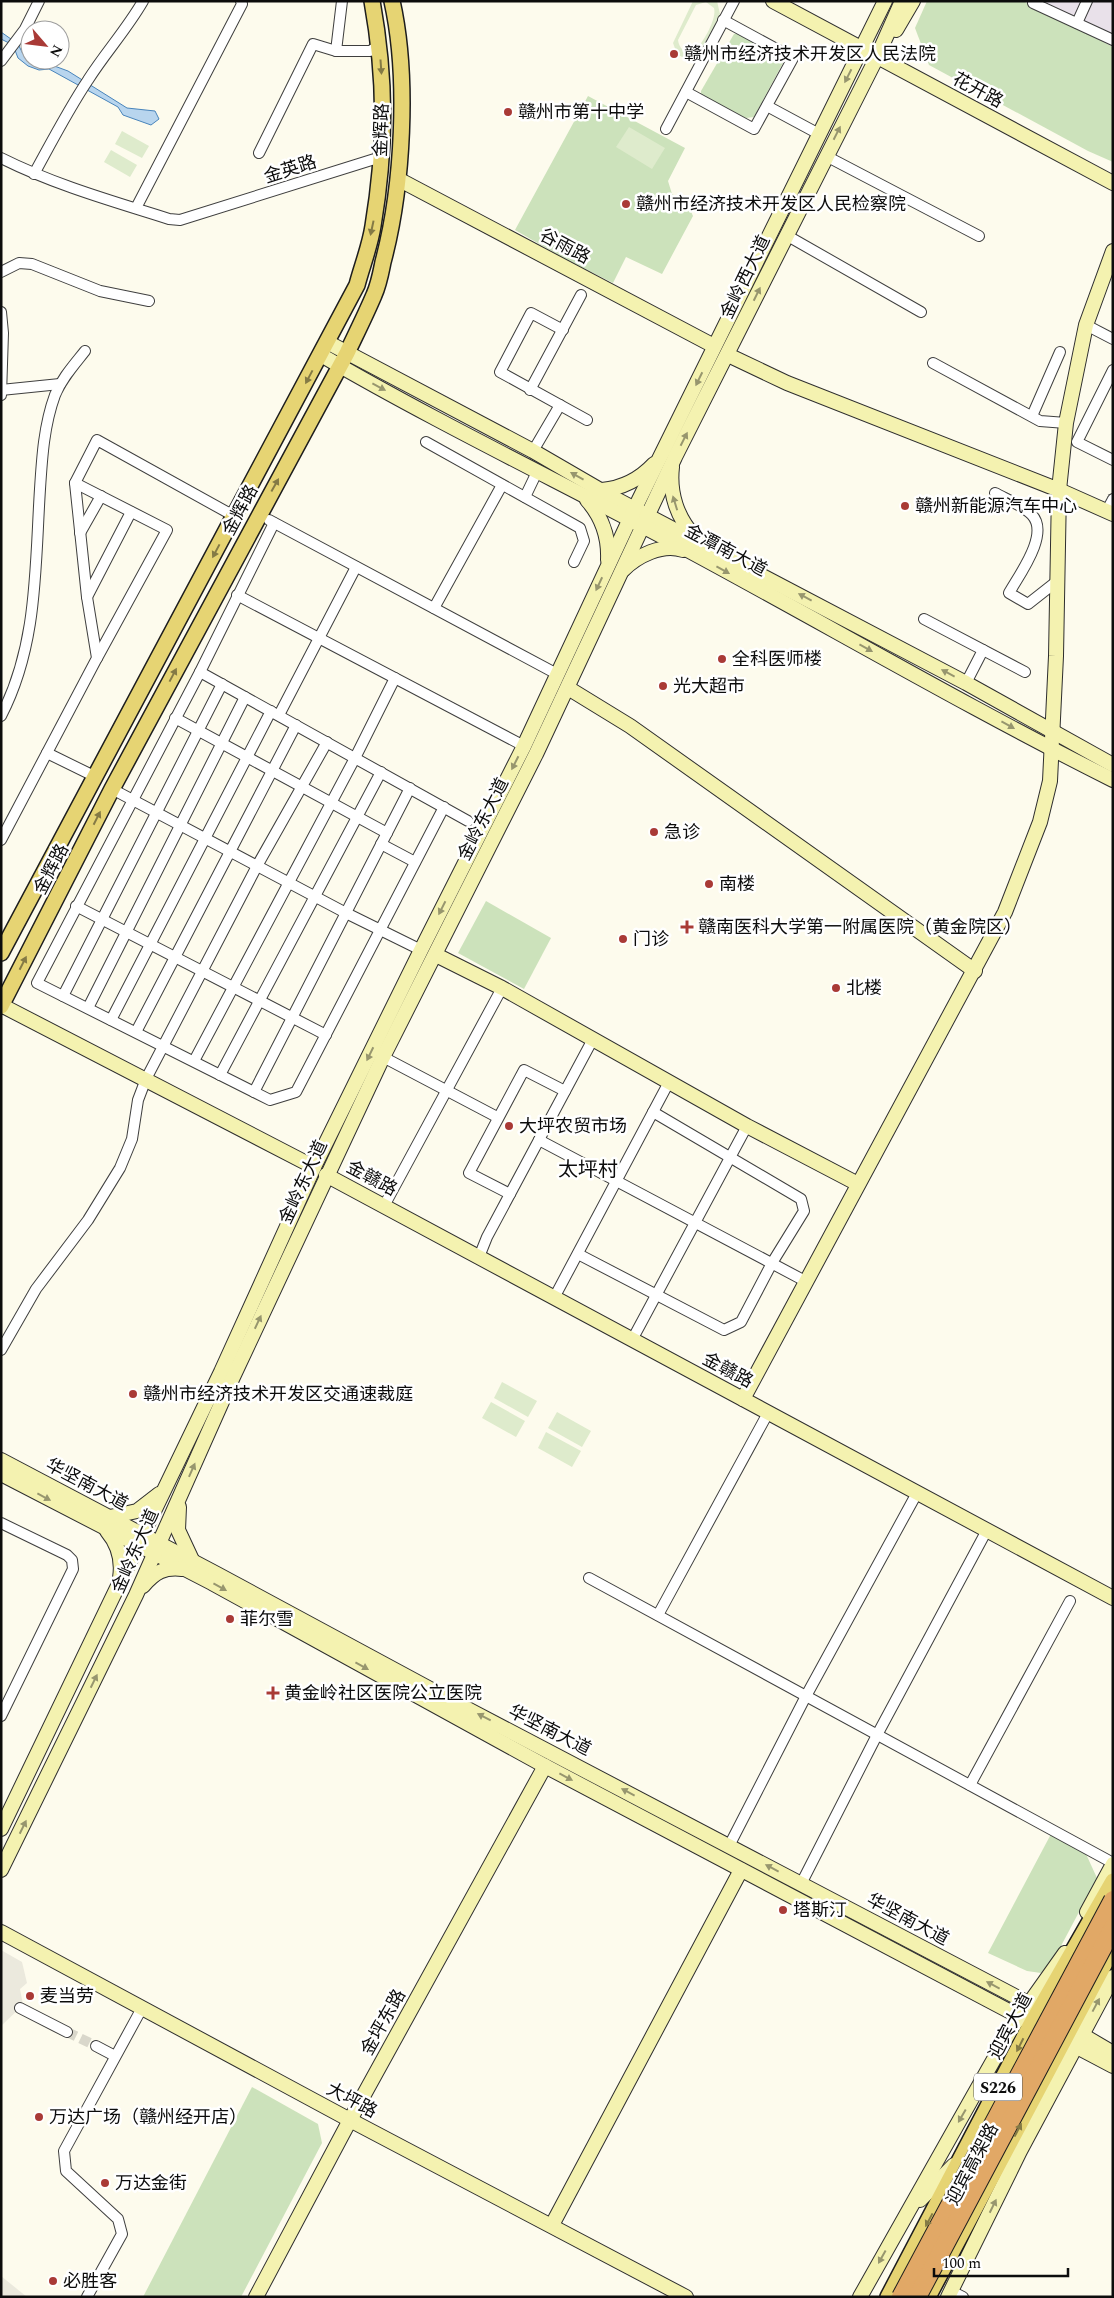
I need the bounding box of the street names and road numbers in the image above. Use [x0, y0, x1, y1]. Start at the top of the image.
street label: 花开路 [948, 66, 1008, 115]
street label: 金辉路 [367, 103, 396, 157]
street label: 金英路 [260, 148, 320, 191]
street label: 谷雨路 [535, 222, 595, 271]
street label: 金岭西大道 [714, 231, 777, 324]
street label: 金辉路 [216, 480, 265, 540]
street label: 金潭南大道 [680, 517, 772, 583]
street label: 金岭东大道 [451, 773, 516, 865]
street label: 金辉路 [27, 839, 76, 899]
street label: 金岭东大道 [272, 1136, 335, 1229]
street label: 金赣路 [342, 1154, 402, 1203]
street label: 金赣路 [698, 1346, 758, 1395]
street label: 华坚南大道 [41, 1451, 133, 1517]
street label: 金岭东大道 [105, 1505, 166, 1598]
street label: 华坚南大道 [504, 1698, 596, 1763]
street label: 华坚南大道 [862, 1886, 954, 1952]
street label: 金坪东路 [354, 1984, 413, 2060]
street label: 迎宾大道 [982, 1988, 1039, 2064]
road number: S226 [974, 2074, 1022, 2100]
street label: 大坪路 [322, 2076, 382, 2125]
street label: 迎宾高架路 [939, 2118, 1005, 2210]

